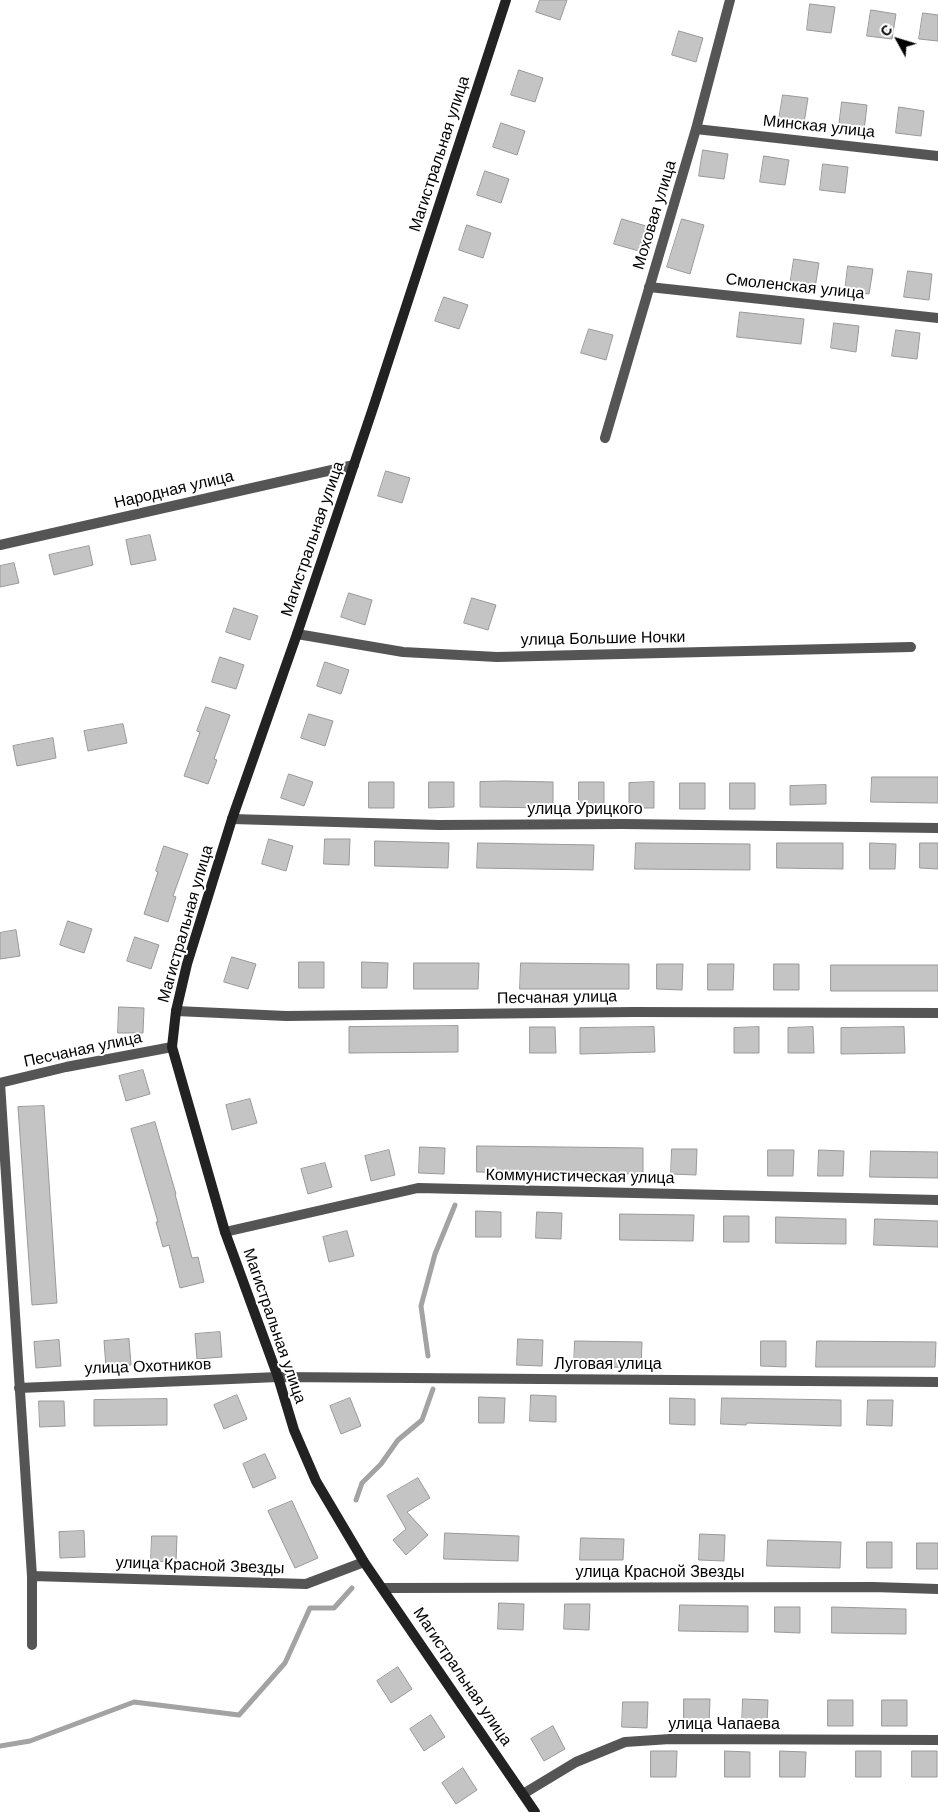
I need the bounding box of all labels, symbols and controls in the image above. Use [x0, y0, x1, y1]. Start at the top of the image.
north arrow [873, 15, 923, 65]
text: С [877, 22, 896, 40]
street label: Магистральная улица [406, 74, 474, 234]
street label: Минская улица [762, 112, 876, 142]
street label: Моховая улица [629, 158, 681, 272]
street label: Смоленская улица [725, 270, 865, 304]
street label: Магистральная улица [277, 459, 349, 619]
street label: Народная улица [112, 467, 236, 513]
street label: улица Большие Ночки [521, 628, 685, 650]
street label: улица Урицкого [527, 800, 643, 820]
street label: Магистральная улица [154, 843, 218, 1005]
street label: Песчаная улица [497, 987, 617, 1009]
street label: Песчаная улица [22, 1028, 144, 1072]
street label: Коммунистическая улица [485, 1166, 675, 1188]
street label: Магистральная улица [238, 1246, 310, 1406]
street label: улица Охотников [84, 1355, 212, 1379]
street label: Луговая улица [554, 1355, 662, 1375]
street label: улица Красной Звезды [115, 1553, 285, 1579]
street label: улица Красной Звезды [575, 1563, 745, 1583]
street label: Магистральная улица [409, 1604, 515, 1750]
street label: улица Чапаева [668, 1715, 780, 1735]

